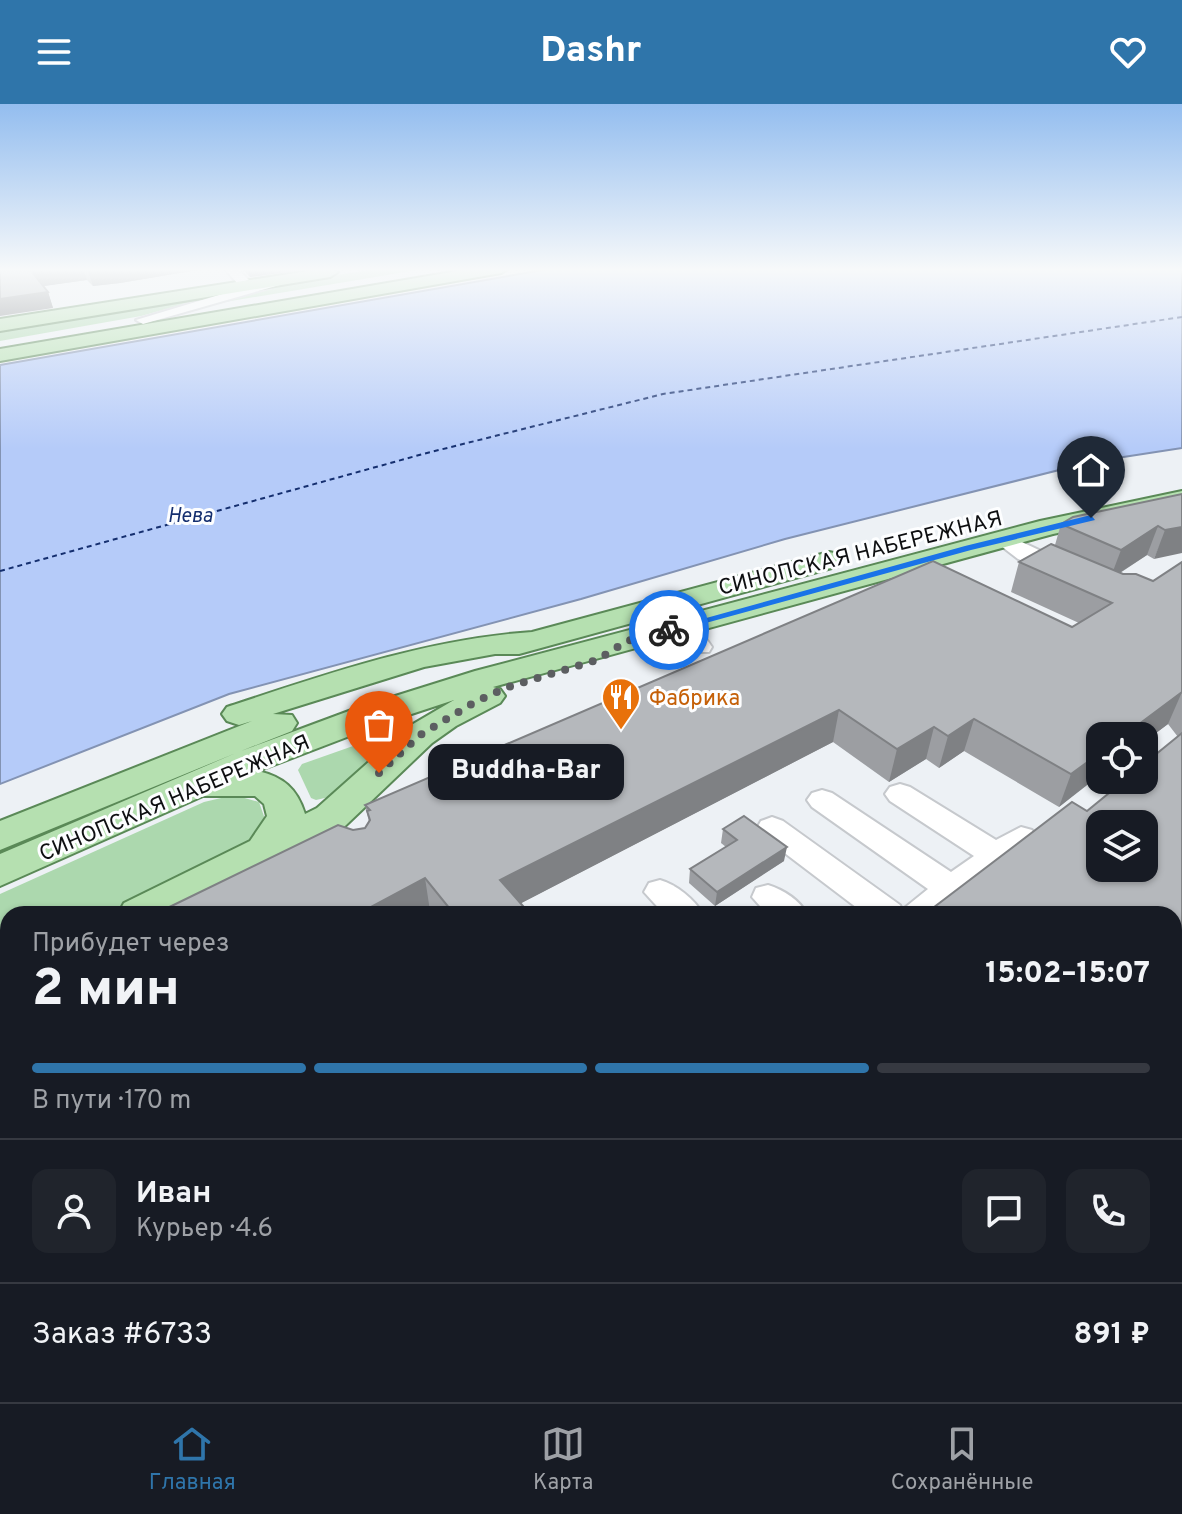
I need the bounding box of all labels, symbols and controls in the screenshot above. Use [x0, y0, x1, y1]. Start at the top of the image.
text: Dashr [541, 29, 641, 75]
icon: menu [32, 30, 76, 74]
icon: heart [1106, 30, 1150, 74]
pin [1057, 436, 1125, 518]
icon: home [1069, 448, 1113, 492]
water label: Нева [167, 504, 213, 530]
street label: СИНОПСКАЯ НАБЕРЕЖНАЯ [716, 506, 1005, 603]
courier [629, 590, 709, 670]
icon: bike [647, 608, 691, 652]
restaurant icon: Фабрика [600, 676, 642, 731]
place label: Фабрика [649, 686, 740, 713]
pin [345, 691, 413, 773]
icon: bag [357, 703, 401, 747]
map controls [1086, 722, 1158, 882]
button: locate [1086, 722, 1158, 794]
street label: СИНОПСКАЯ НАБЕРЕЖНАЯ [35, 730, 314, 869]
callout: Buddha-Bar [427, 745, 623, 801]
text: Buddha-Bar [451, 755, 601, 788]
button: layers [1086, 810, 1158, 882]
text: Прибудет через [32, 928, 230, 961]
text: 15:02–15:07 [985, 956, 1150, 993]
text: 2 мин [32, 958, 180, 1024]
text: В пути · 170 m [32, 1085, 191, 1118]
button: person [32, 1169, 116, 1253]
button: chat [962, 1169, 1046, 1253]
button: phone [1066, 1169, 1150, 1253]
text: Иван [136, 1176, 211, 1213]
text: Курьер · 4.6 [136, 1213, 273, 1246]
text: Заказ #6733 [32, 1317, 212, 1354]
text: 891 ₽ [1074, 1317, 1150, 1354]
tab: Главная [149, 1422, 236, 1497]
tab: Карта [533, 1422, 593, 1497]
tab: Сохранённые [891, 1422, 1033, 1497]

